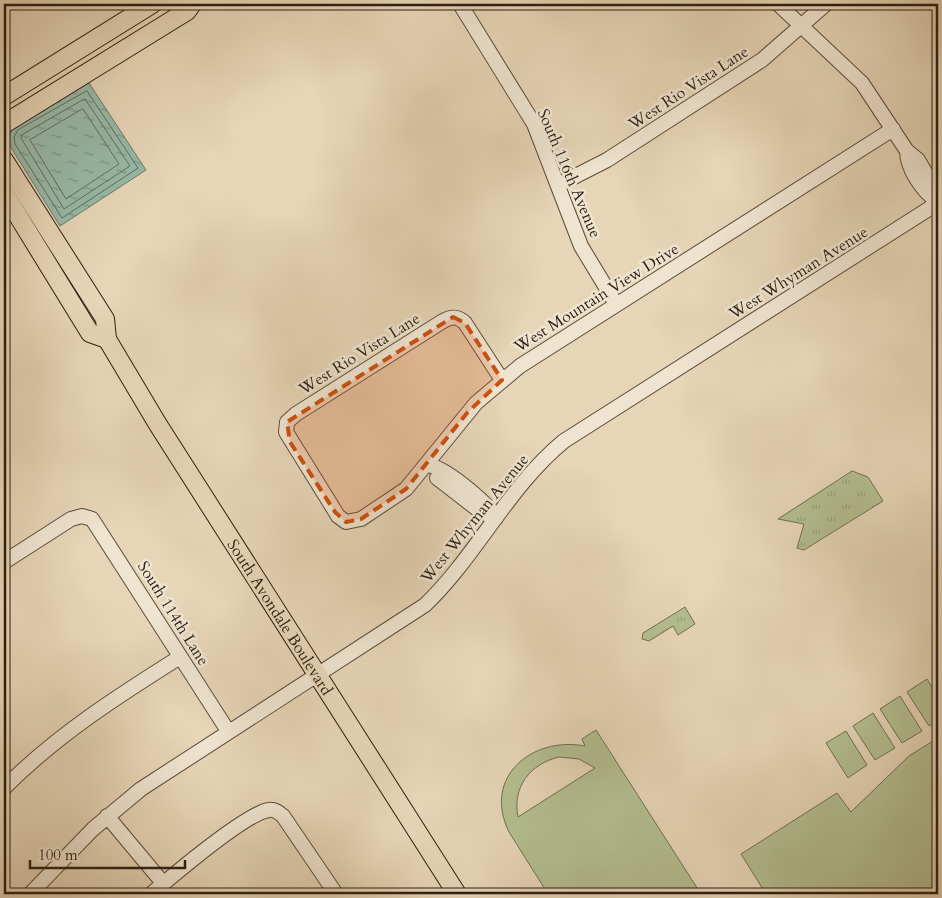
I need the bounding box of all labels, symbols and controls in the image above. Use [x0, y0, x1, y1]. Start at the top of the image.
street label: West Rio Vista Lane [623, 41, 753, 135]
street label: South 116th Avenue [532, 105, 606, 241]
street label: West Whyman Avenue [724, 221, 872, 325]
street label: West Mountain View Drive [509, 238, 683, 358]
street label: West Rio Vista Lane [294, 308, 424, 401]
street label: West Whyman Avenue [415, 449, 534, 589]
street label: South Avondale Boulevard [222, 535, 338, 700]
street label: South 114th Lane [132, 557, 214, 670]
scale bar [30, 838, 185, 870]
text: 100 m [38, 845, 78, 865]

